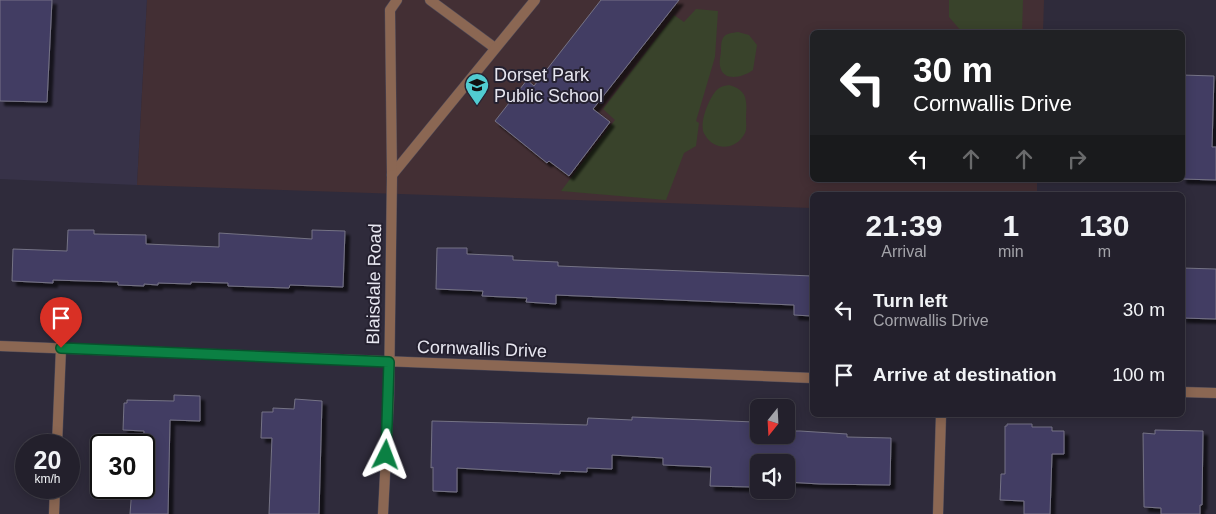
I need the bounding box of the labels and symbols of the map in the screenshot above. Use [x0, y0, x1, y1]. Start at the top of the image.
place label: Dorset Park Public School [494, 65, 603, 106]
school or university icon: Dorset Park Public School [464, 72, 490, 106]
street label: Blaisdale Road [363, 223, 385, 345]
pin [40, 297, 82, 348]
street label: Cornwallis Drive [417, 337, 547, 361]
north arrow [750, 399, 795, 444]
position arrow [359, 428, 411, 480]
speed limit sign: 30 [90, 434, 155, 499]

